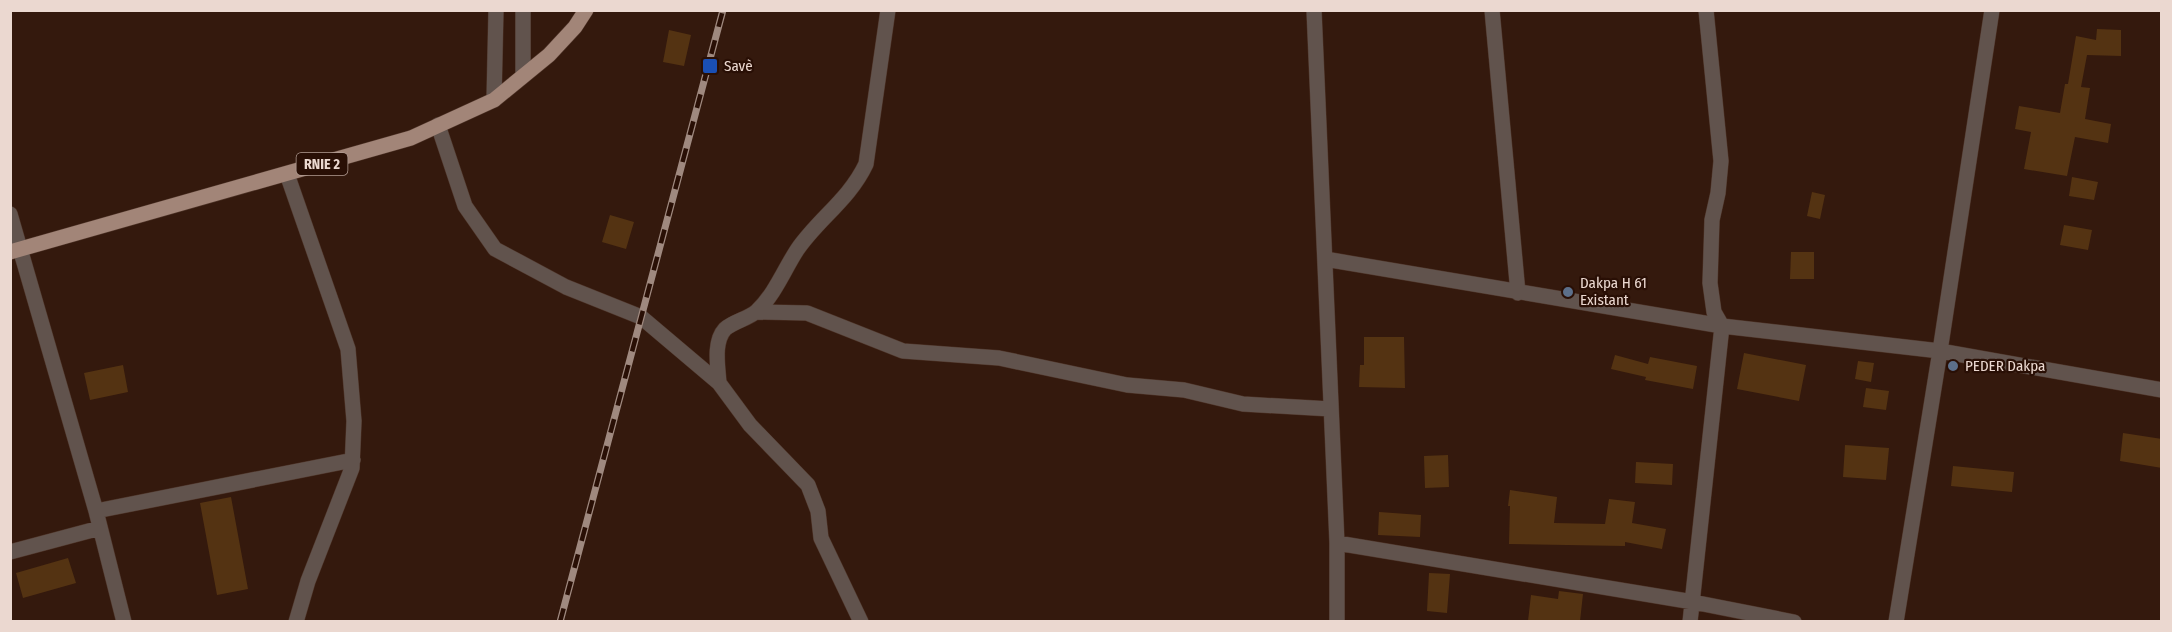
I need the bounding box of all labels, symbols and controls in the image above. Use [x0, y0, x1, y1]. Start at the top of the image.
marker: Savè [701, 57, 719, 75]
place label: Savè [724, 57, 753, 75]
road number: RNIE 2 [296, 153, 348, 175]
place label: Dakpa H 61 Existant [1580, 274, 1647, 309]
marker: Dakpa H 61 Existant [1561, 285, 1575, 299]
place label: PEDER Dakpa [1965, 357, 2045, 375]
marker: PEDER Dakpa [1946, 359, 1960, 373]

